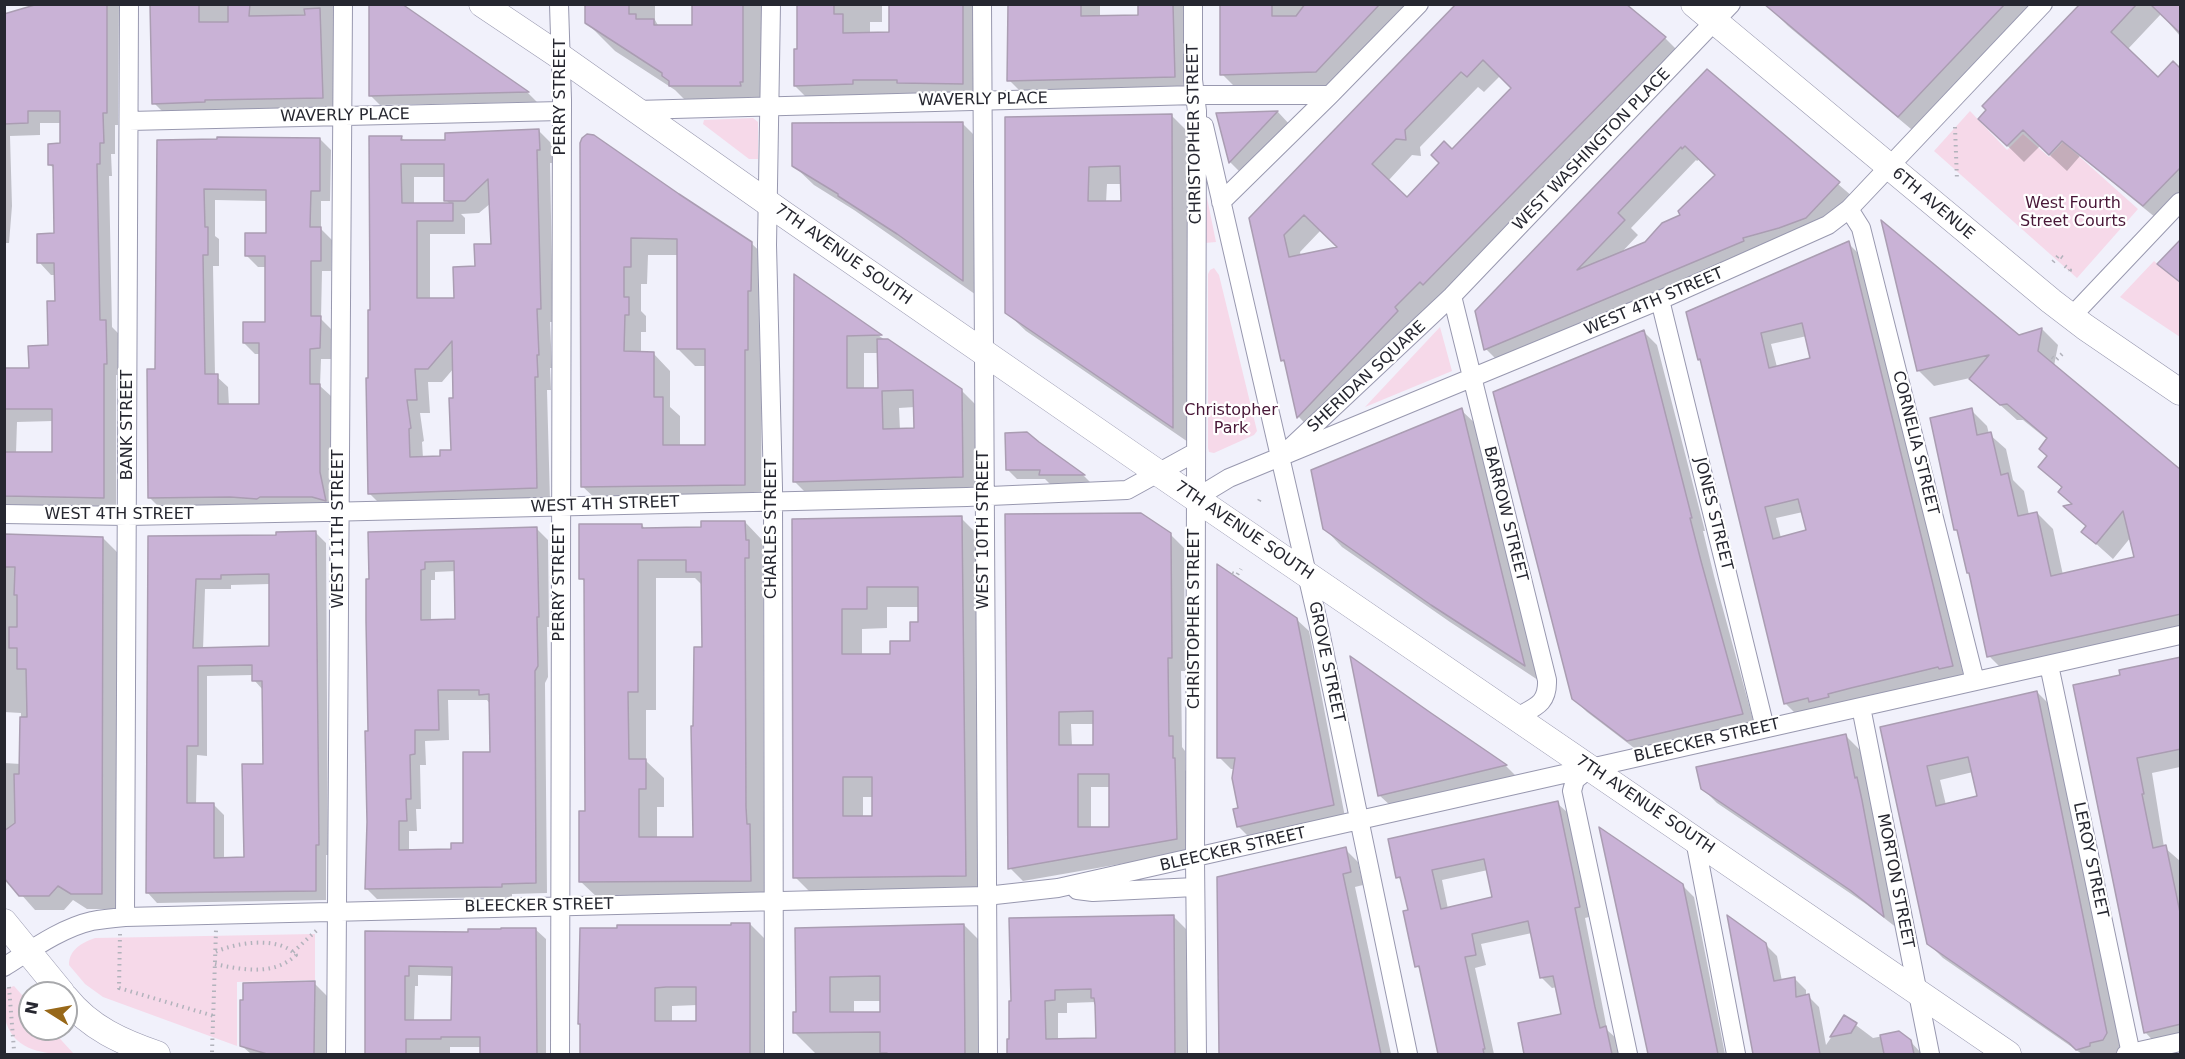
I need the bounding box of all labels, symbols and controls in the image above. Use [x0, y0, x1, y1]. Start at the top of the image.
street label: PERRY STREET [551, 39, 571, 155]
street label: CHRISTOPHER STREET [1184, 44, 1206, 224]
street label: WEST WASHINGTON PLACE [1509, 65, 1675, 235]
street label: WAVERLY PLACE [918, 89, 1048, 111]
street label: WAVERLY PLACE [280, 105, 410, 127]
street label: 6TH AVENUE [1888, 164, 1978, 244]
park label: West Fourth Street Courts [2020, 194, 2126, 232]
street label: 7TH AVENUE SOUTH [771, 200, 915, 310]
street label: WEST 4TH STREET [1582, 264, 1726, 340]
street label: SHERIDAN SQUARE [1304, 317, 1430, 437]
street label: CORNELIA STREET [1888, 369, 1942, 517]
street label: BANK STREET [118, 370, 138, 480]
park label: Christopher Park [1184, 401, 1278, 439]
street label: BARROW STREET [1479, 444, 1531, 584]
street label: WEST 11TH STREET [329, 449, 349, 609]
street label: WEST 10TH STREET [974, 450, 994, 610]
street label: JONES STREET [1690, 456, 1736, 572]
street label: CHARLES STREET [762, 459, 782, 599]
street label: 7TH AVENUE SOUTH [1171, 477, 1317, 585]
street label: WEST 4TH STREET [530, 493, 680, 517]
street label: WEST 4TH STREET [44, 505, 194, 525]
street label: PERRY STREET [550, 525, 570, 641]
street label: CHRISTOPHER STREET [1185, 529, 1205, 709]
street label: GROVE STREET [1304, 600, 1348, 724]
street label: BLEECKER STREET [1632, 715, 1782, 767]
street label: 7TH AVENUE SOUTH [1572, 751, 1718, 859]
street label: LEROY STREET [2068, 800, 2112, 920]
street label: MORTON STREET [1873, 812, 1917, 950]
street label: BLEECKER STREET [1158, 824, 1308, 876]
street label: BLEECKER STREET [464, 895, 614, 917]
north arrow [18, 981, 78, 1041]
text: N [21, 999, 42, 1016]

